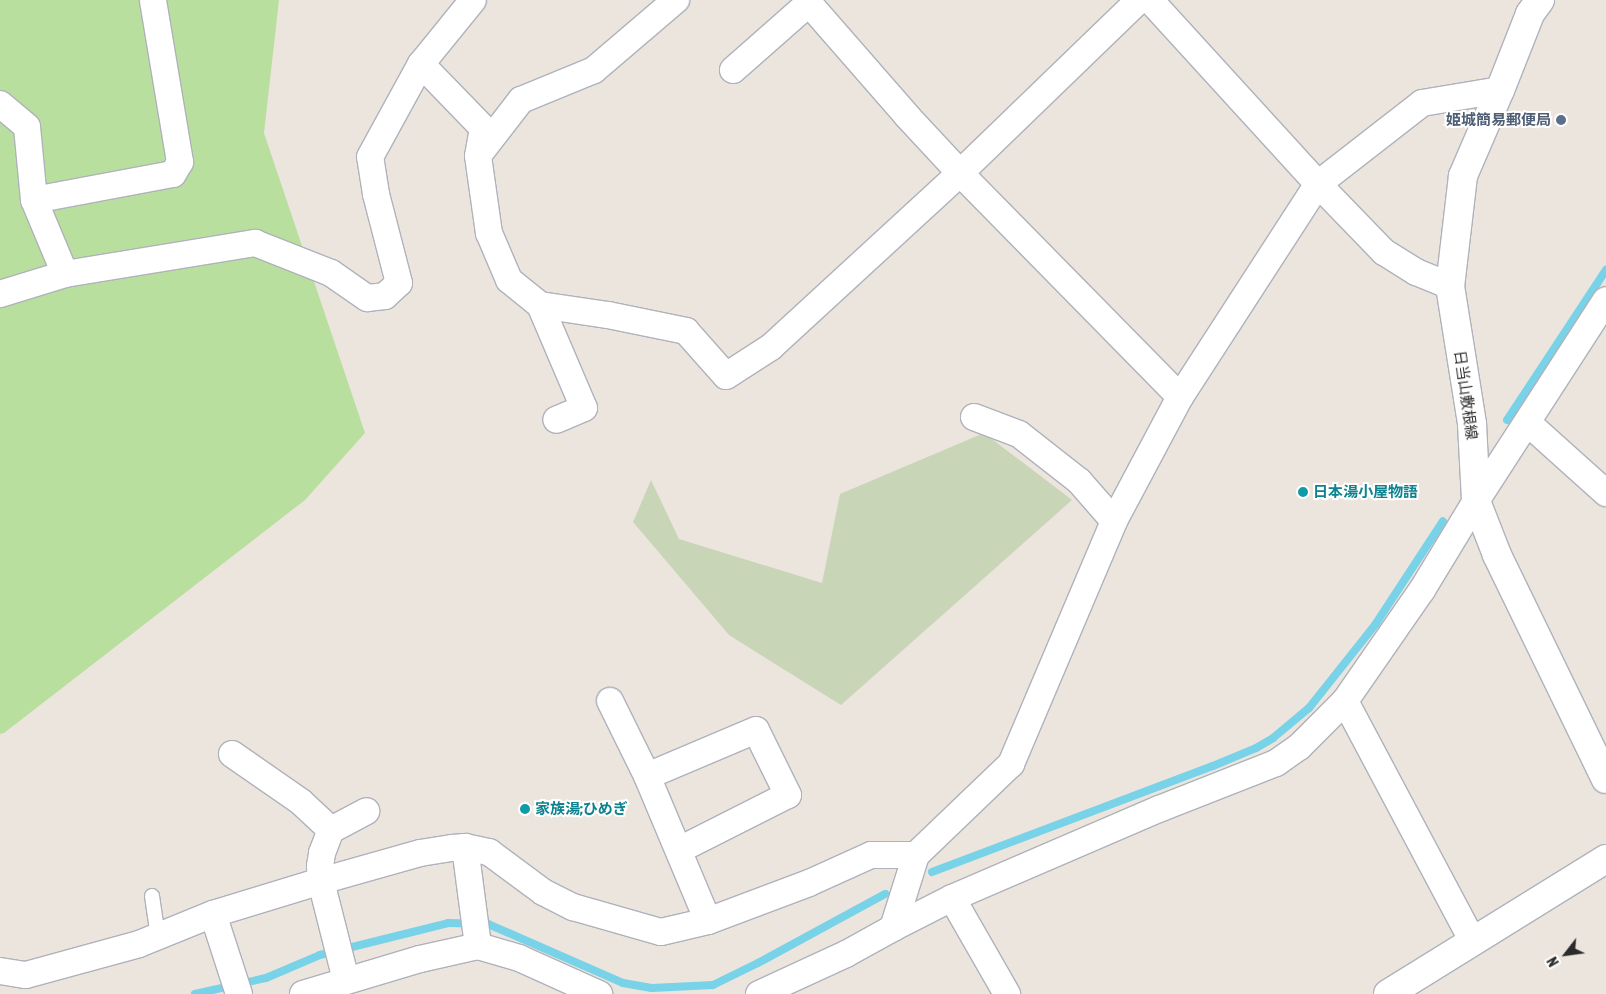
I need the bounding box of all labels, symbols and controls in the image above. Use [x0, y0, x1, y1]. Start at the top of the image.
place label: 姫城簡易郵便局 [1446, 111, 1551, 129]
marker: 姫城簡易郵便局 [1555, 114, 1567, 126]
street label: 日当山敷根線 [1451, 349, 1481, 441]
place label: 日本湯小屋物語 [1313, 483, 1418, 501]
marker: 日本湯小屋物語 [1297, 486, 1309, 498]
place label: 家族湯;ひめぎ [535, 800, 628, 818]
marker: 家族湯;ひめぎ [519, 803, 531, 815]
north arrow [1541, 929, 1591, 979]
text: N [1544, 954, 1562, 969]

